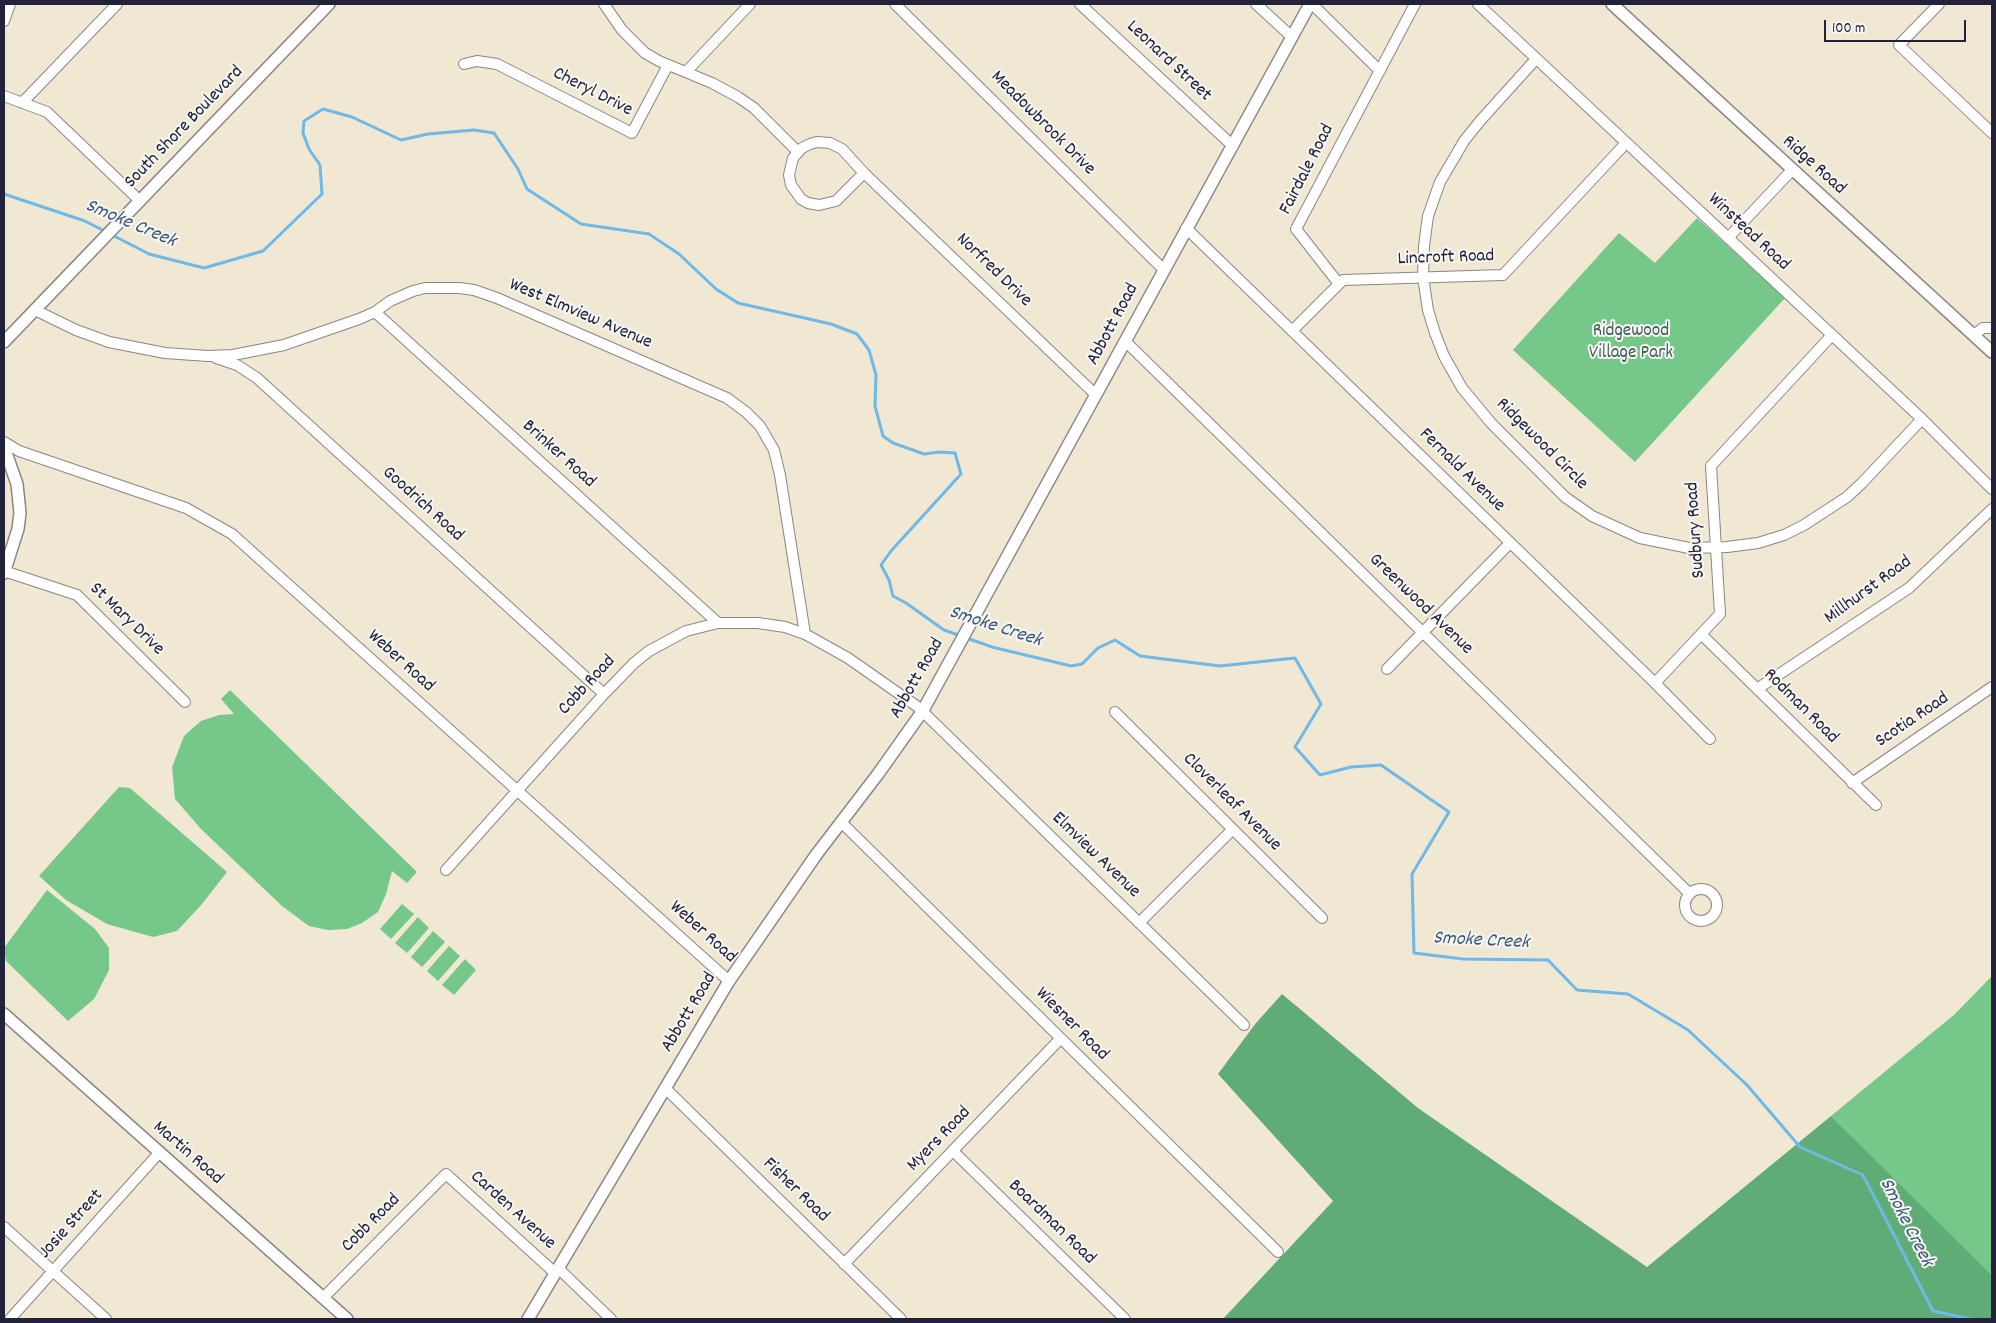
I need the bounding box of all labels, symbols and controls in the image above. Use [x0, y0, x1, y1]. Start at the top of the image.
scale bar [1826, 10, 1968, 42]
street label: Leonard Street [1120, 17, 1216, 107]
text: 100 m [1832, 18, 1865, 40]
street label: South Shore Boulevard [121, 62, 249, 194]
street label: Cheryl Drive [548, 63, 636, 123]
street label: Meadowbrook Drive [985, 67, 1099, 181]
street label: Fairdale Road [1275, 121, 1341, 219]
street label: Ridge Road [1776, 131, 1850, 201]
street label: Winstead Road [1702, 189, 1794, 277]
water label: Smoke Creek [81, 195, 179, 255]
street label: Norfred Drive [950, 229, 1036, 313]
street label: Lincroft Road [1397, 246, 1495, 272]
street label: West Elmview Avenue [505, 275, 655, 355]
street label: Abbott Road [1083, 280, 1145, 370]
park label: Ridgewood Village Park [1589, 321, 1673, 365]
street label: Ridgewood Circle [1490, 394, 1592, 496]
street label: Brinker Road [516, 416, 600, 494]
street label: Fernald Avenue [1413, 424, 1509, 518]
street label: Goodrich Road [376, 462, 468, 548]
street label: Sudbury Road [1682, 481, 1712, 579]
street label: Greenwood Avenue [1363, 549, 1477, 661]
street label: Millhurst Road [1821, 552, 1917, 630]
street label: St Mary Drive [84, 579, 168, 661]
water label: Smoke Creek [946, 602, 1044, 654]
street label: Weber Road [362, 626, 438, 698]
street label: Abbott Road [886, 635, 950, 723]
street label: Cobb Road [554, 651, 622, 721]
street label: Rodman Road [1758, 665, 1842, 749]
street label: Scotia Road [1872, 688, 1954, 754]
street label: Cloverleaf Avenue [1177, 749, 1285, 857]
street label: Elmview Avenue [1046, 808, 1144, 904]
street label: Weber Road [664, 897, 740, 969]
water label: Smoke Creek [1432, 928, 1530, 956]
street label: Abbott Road [657, 969, 723, 1057]
street label: Wiesner Road [1029, 983, 1113, 1067]
street label: Myers Road [903, 1103, 977, 1177]
street label: Martin Road [147, 1117, 227, 1191]
street label: Fisher Road [757, 1154, 833, 1228]
street label: Carden Avenue [464, 1166, 560, 1256]
water label: Smoke Creek [1872, 1175, 1938, 1271]
street label: Boardman Road [1002, 1176, 1100, 1270]
street label: Josie Street [35, 1186, 109, 1264]
street label: Cobb Road [338, 1190, 406, 1258]

